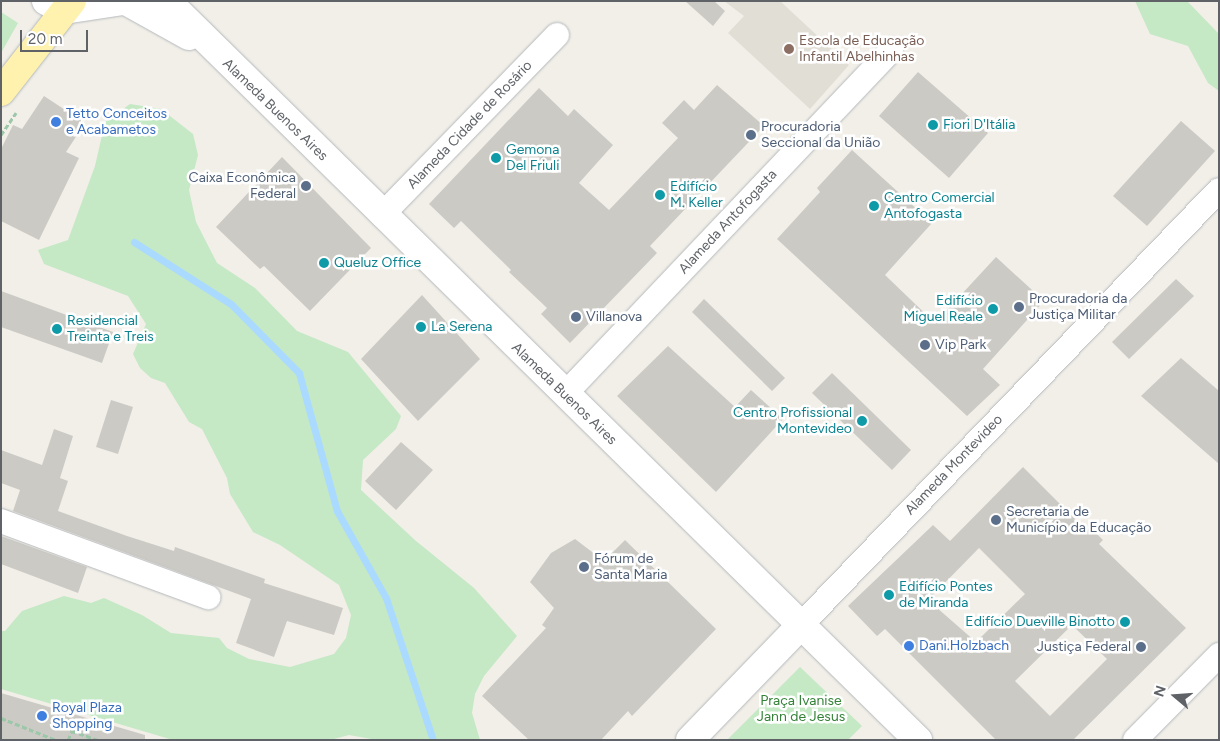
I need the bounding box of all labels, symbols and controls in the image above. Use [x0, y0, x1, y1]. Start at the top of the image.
scale bar [22, 20, 90, 52]
text: 20 m [28, 30, 62, 48]
place label: Escola de Educação Infantil Abelhinhas [799, 33, 924, 65]
marker: Escola de Educação Infantil Abelhinhas [783, 43, 795, 55]
street label: Alameda Buenos Aires [219, 55, 331, 165]
street label: Alameda Cidade de Rosário [404, 57, 536, 193]
place label: Tetto Conceitos e Acabametos [66, 106, 167, 138]
marker: Tetto Conceitos e Acabametos [50, 116, 62, 128]
place label: Fiori D'Itália [943, 117, 1015, 133]
place label: Procuradoria Seccional da União [761, 119, 880, 152]
marker: Fiori D'Itália [927, 119, 939, 131]
marker: Procuradoria Seccional da União [745, 129, 757, 141]
place label: Gemona Del Friuli [506, 142, 559, 174]
marker: Gemona Del Friuli [490, 152, 502, 164]
street label: Alameda Antofogasta [675, 166, 781, 278]
place label: Caixa Econômica Federal [189, 170, 296, 202]
place label: Edifício M. Keller [670, 179, 723, 212]
marker: Caixa Econômica Federal [300, 180, 312, 192]
marker: Edifício M. Keller [654, 189, 666, 201]
place label: Centro Comercial Antofogasta [884, 190, 995, 222]
marker: Centro Comercial Antofogasta [868, 200, 880, 212]
place label: Queluz Office [334, 255, 421, 271]
marker: Queluz Office [318, 257, 330, 269]
place label: Procuradoria da Justiça Militar [1029, 291, 1127, 324]
place label: Edifício Miguel Reale [903, 293, 983, 326]
marker: Procuradoria da Justiça Militar [1013, 301, 1025, 313]
marker: Edifício Miguel Reale [987, 303, 999, 315]
place label: Villanova [586, 309, 642, 325]
marker: Villanova [570, 311, 582, 323]
place label: Residencial Treinta e Treis [67, 313, 154, 346]
place label: La Serena [431, 319, 492, 335]
marker: La Serena [415, 321, 427, 333]
marker: Residencial Treinta e Treis [51, 323, 63, 335]
place label: Vip Park [935, 337, 986, 353]
street label: Alameda Buenos Aires [508, 339, 620, 449]
marker: Vip Park [919, 339, 931, 351]
place label: Centro Profissional Montevideo [733, 405, 852, 438]
street label: Alameda Montevideo [902, 411, 1006, 519]
marker: Centro Profissional Montevideo [856, 415, 868, 427]
place label: Secretaria de Município da Educação [1006, 504, 1151, 536]
marker: Secretaria de Município da Educação [990, 514, 1002, 526]
place label: Fórum de Santa Maria [594, 551, 668, 584]
marker: Fórum de Santa Maria [578, 561, 590, 573]
place label: Edifício Pontes de Miranda [899, 579, 993, 612]
marker: Edifício Pontes de Miranda [883, 589, 895, 601]
place label: Edifício Dueville Binotto [965, 614, 1115, 630]
marker: Edifício Dueville Binotto [1119, 616, 1131, 628]
place label: Dani.Holzbach [919, 638, 1009, 654]
place label: Justiça Federal [1037, 639, 1131, 655]
marker: Dani.Holzbach [903, 640, 915, 652]
marker: Justiça Federal [1135, 641, 1147, 653]
north arrow [1150, 671, 1200, 721]
text: N [1150, 683, 1170, 699]
park label: Praça Ivanise Jann de Jesus [757, 693, 845, 726]
place label: Royal Plaza Shopping [52, 700, 122, 732]
marker: Royal Plaza Shopping [36, 710, 48, 722]

